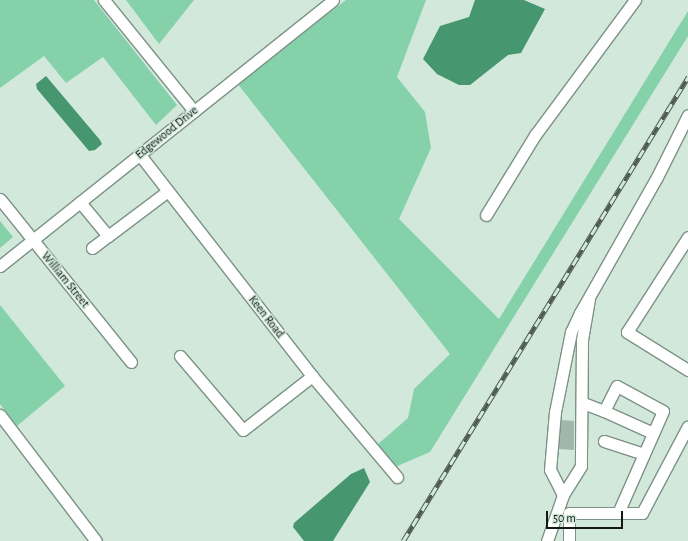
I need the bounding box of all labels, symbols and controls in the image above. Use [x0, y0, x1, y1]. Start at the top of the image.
street label: Edgewood Drive [133, 104, 201, 162]
street label: William Street [38, 249, 92, 311]
street label: Keen Road [245, 293, 287, 341]
scale bar [548, 503, 625, 529]
text: 50 m [553, 512, 576, 524]

